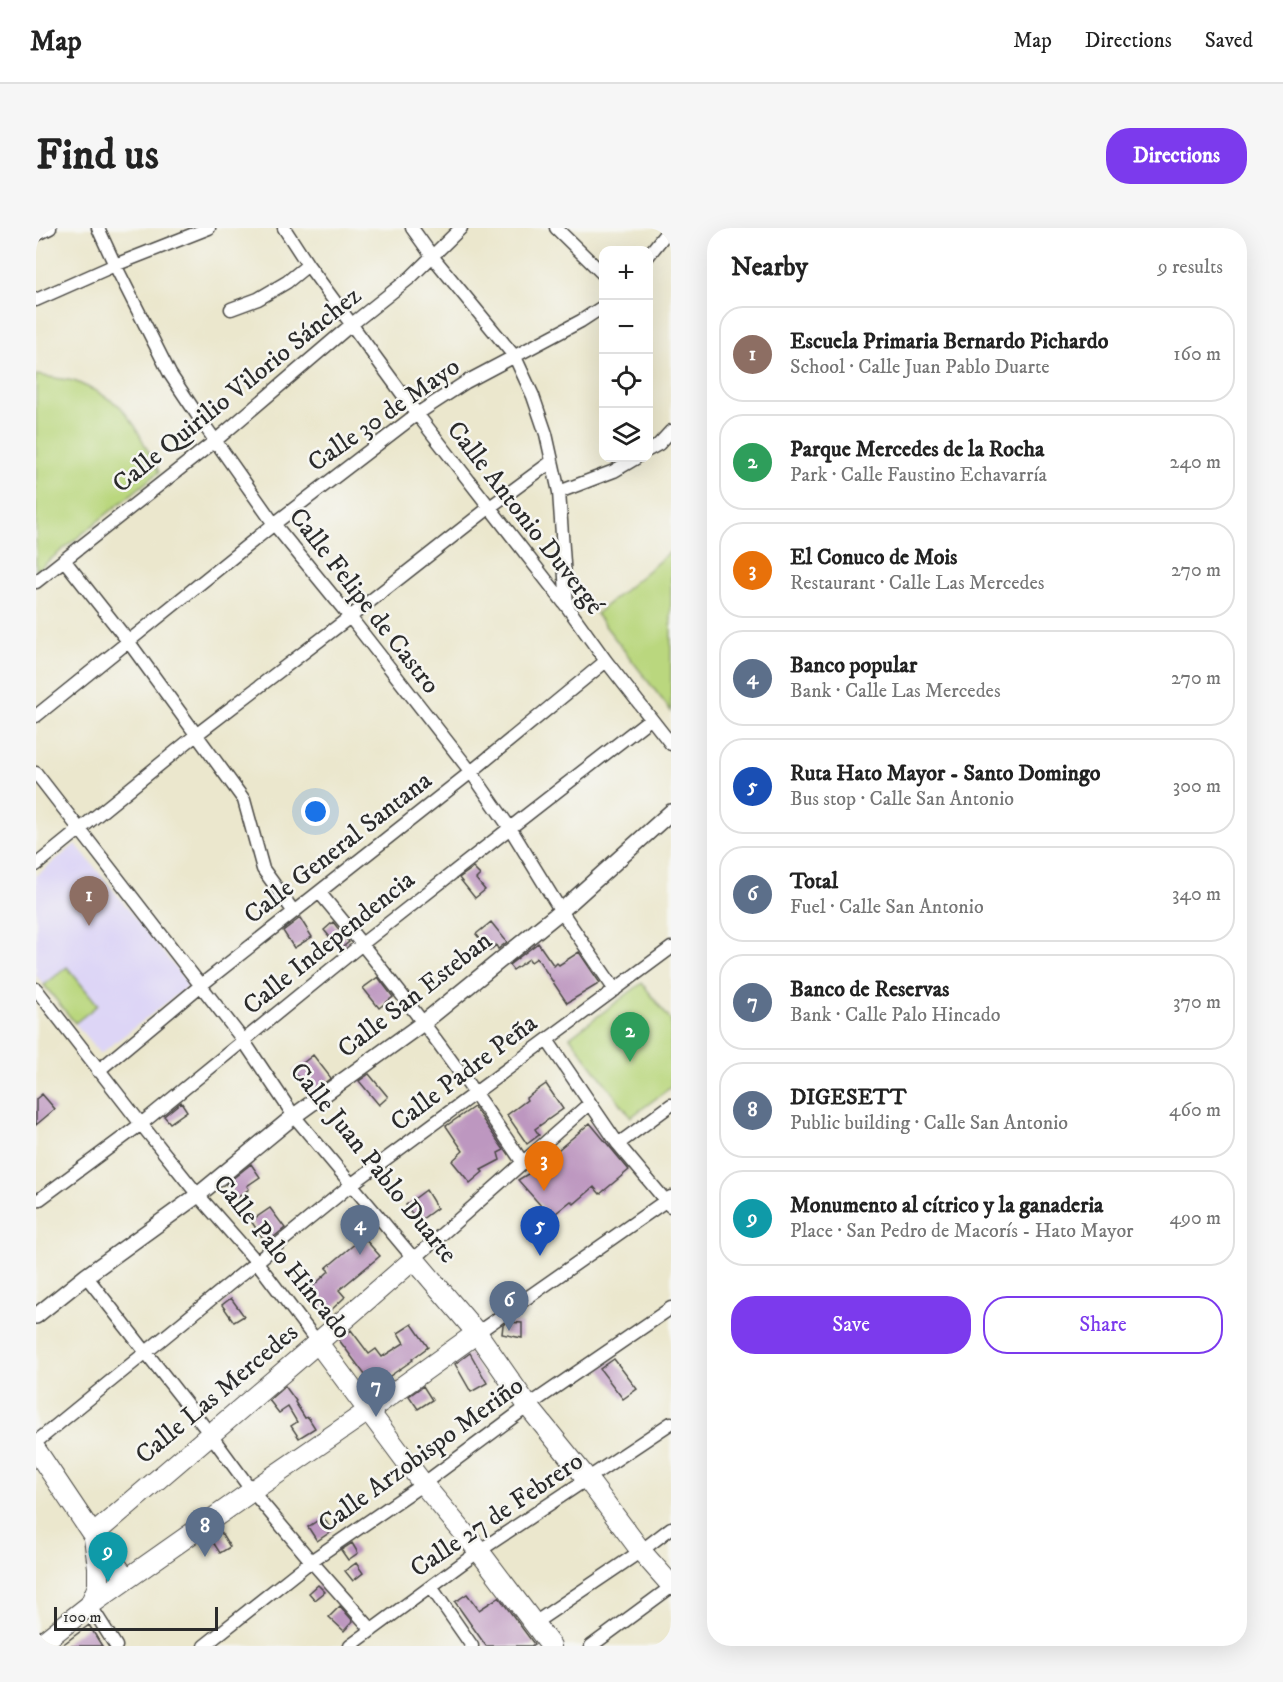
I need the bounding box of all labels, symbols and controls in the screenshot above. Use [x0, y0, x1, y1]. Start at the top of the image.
text: Map [30, 24, 82, 59]
text: Map [1013, 28, 1052, 54]
text: Directions [1085, 28, 1172, 54]
text: Saved [1205, 28, 1253, 54]
button: Directions [1106, 128, 1247, 184]
text: Find us [36, 130, 159, 182]
map controls [599, 246, 653, 462]
button: + [599, 246, 653, 300]
text: Nearby [731, 251, 808, 284]
text: 9 results [1158, 255, 1223, 280]
street label: Calle Quirilio Vilorio Sánchez [106, 279, 368, 501]
button: − [599, 300, 653, 354]
text: Escuela Primaria Bernardo Pichardo [790, 328, 1108, 355]
text: 1 [749, 342, 756, 367]
text: 160 m [1173, 342, 1221, 367]
street label: Calle 30 de Mayo [301, 350, 467, 480]
button: locate [599, 354, 653, 408]
text: School · Calle Juan Pablo Duarte [790, 355, 1050, 380]
button: layers [599, 408, 653, 462]
street label: Calle Antonio Duvergé [439, 415, 611, 622]
text: Parque Mercedes de la Rocha [790, 436, 1044, 463]
text: 2 [748, 450, 757, 475]
text: 240 m [1170, 450, 1221, 475]
text: Park · Calle Faustino Echavarría [790, 463, 1047, 488]
street label: Calle Felipe de Castro [281, 501, 447, 701]
text: El Conuco de Mois [790, 544, 957, 571]
text: 3 [749, 558, 756, 583]
text: 270 m [1171, 558, 1221, 583]
text: Restaurant · Calle Las Mercedes [790, 571, 1044, 596]
text: Banco popular [790, 652, 917, 679]
text: 4 [747, 666, 758, 691]
text: 270 m [1171, 666, 1221, 691]
text: Bank · Calle Las Mercedes [790, 679, 1001, 704]
text: Ruta Hato Mayor - Santo Domingo [790, 760, 1100, 787]
street label: Calle General Santana [237, 764, 439, 932]
text: 5 [748, 774, 757, 799]
text: 300 m [1173, 774, 1221, 799]
text: Bus stop · Calle San Antonio [790, 787, 1014, 812]
your location [301, 797, 330, 826]
street label: Calle Independencia [236, 864, 422, 1022]
text: Total [790, 868, 838, 895]
pin: 1 [70, 876, 108, 926]
text: 6 [747, 882, 758, 907]
text: 340 m [1172, 882, 1221, 907]
text: Fuel · Calle San Antonio [790, 895, 984, 920]
street label: Calle San Esteban [331, 924, 499, 1066]
text: Banco de Reservas [790, 976, 949, 1003]
text: 7 [747, 990, 758, 1015]
text: 370 m [1173, 990, 1221, 1015]
text: Bank · Calle Palo Hincado [790, 1003, 1000, 1028]
street label: Calle Padre Peña [384, 1007, 544, 1139]
pin: 2 [610, 1012, 650, 1062]
street label: Calle Juan Pablo Duarte [282, 1056, 464, 1270]
text: DIGESETT [790, 1084, 907, 1111]
text: 8 [747, 1098, 758, 1123]
text: 460 m [1169, 1098, 1221, 1123]
text: Public building · Calle San Antonio [790, 1111, 1068, 1136]
pin: 3 [524, 1142, 564, 1191]
street label: Calle Palo Hincado [206, 1168, 358, 1346]
text: Monumento al cítrico y la ganaderia [790, 1192, 1103, 1219]
pin: 4 [340, 1206, 380, 1255]
pin: 5 [520, 1206, 560, 1256]
text: 9 [748, 1206, 757, 1231]
text: 490 m [1169, 1206, 1221, 1231]
text: Place · San Pedro de Macorís - Hato Mayor [790, 1219, 1134, 1244]
pin: 6 [490, 1282, 528, 1331]
button: Save [731, 1296, 971, 1354]
button: Share [983, 1296, 1223, 1354]
street label: Calle Las Mercedes [129, 1316, 305, 1472]
pin: 7 [356, 1368, 396, 1417]
street label: Calle Arzobispo Meriño [312, 1369, 530, 1541]
street label: Calle 27 de Febrero [404, 1445, 590, 1585]
pin: 8 [186, 1508, 224, 1557]
pin: 9 [88, 1532, 128, 1582]
scale bar [54, 1604, 218, 1632]
text: 100 m [63, 1607, 102, 1627]

